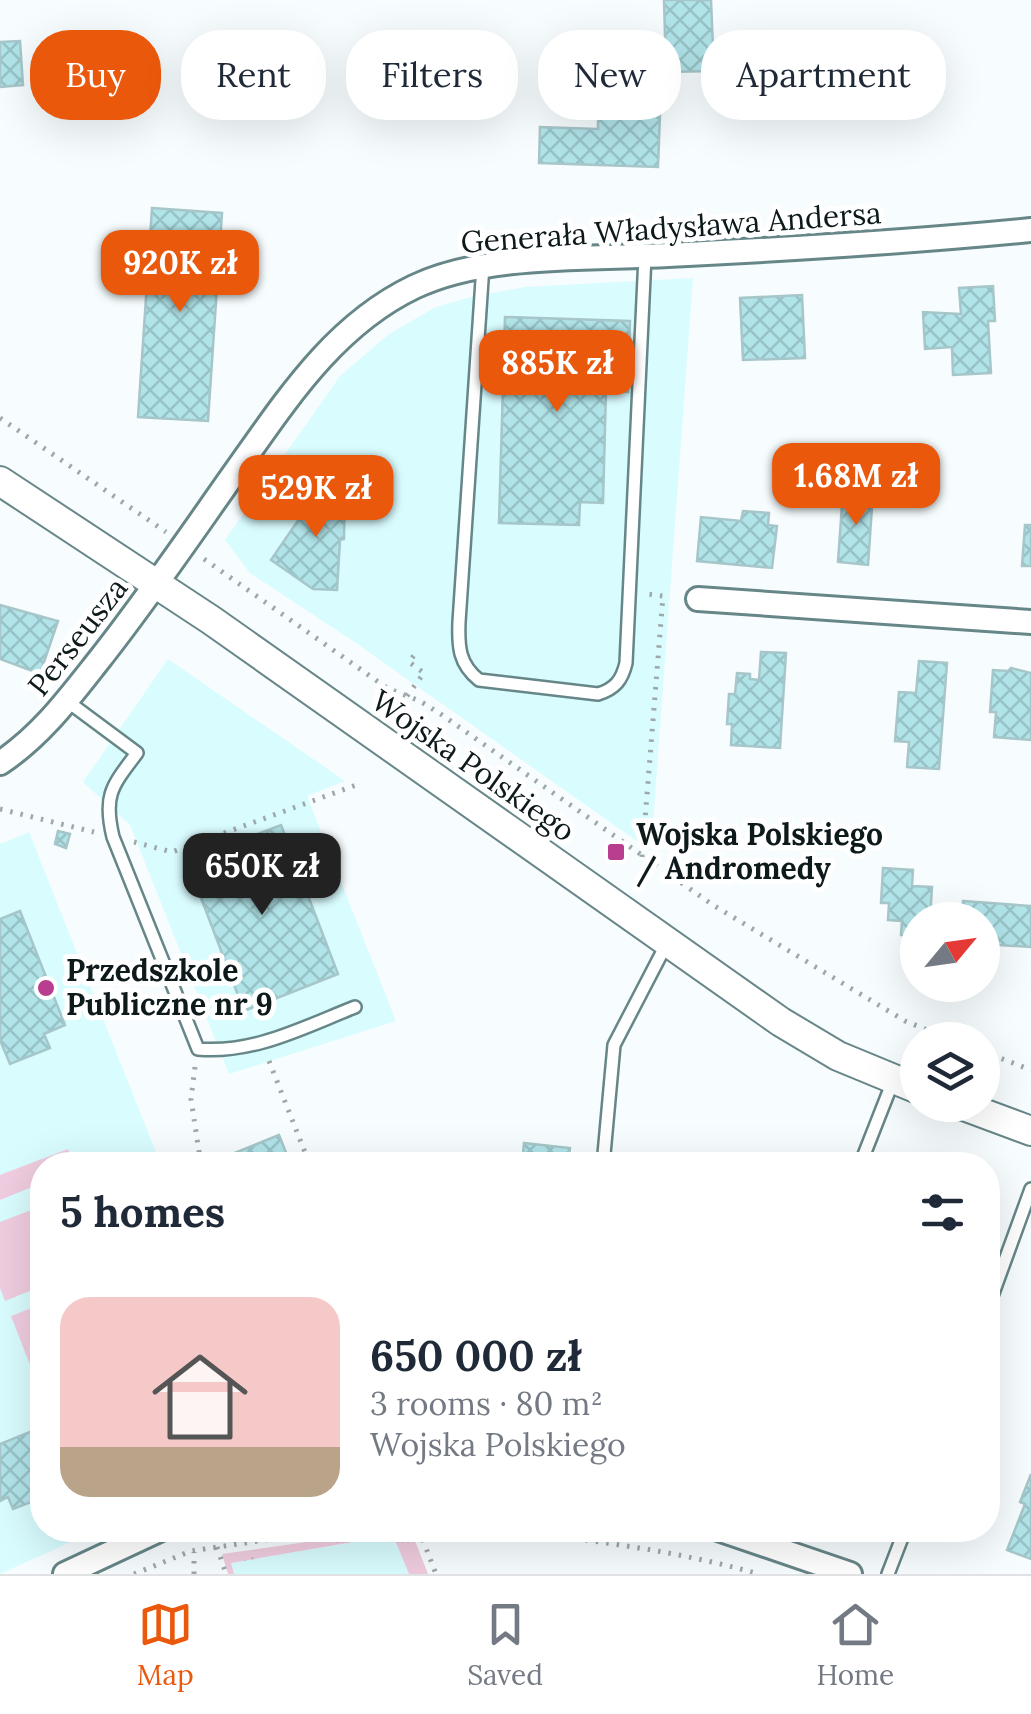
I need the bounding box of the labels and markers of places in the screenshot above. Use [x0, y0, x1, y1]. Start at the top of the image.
pin: 920K zł [88, 230, 272, 315]
pin: 885K zł [465, 330, 649, 415]
pin: 1.68M zł [753, 443, 959, 528]
pin: 529K zł [224, 455, 408, 540]
place label: Wojska Polskiego / Andromedy [636, 815, 883, 888]
pin: 650K zł [170, 833, 354, 918]
marker: Wojska Polskiego / Andromedy [605, 841, 627, 863]
place label: Przedszkole Publiczne nr 9 [66, 951, 273, 1023]
marker: Przedszkole Publiczne nr 9 [35, 977, 57, 999]

